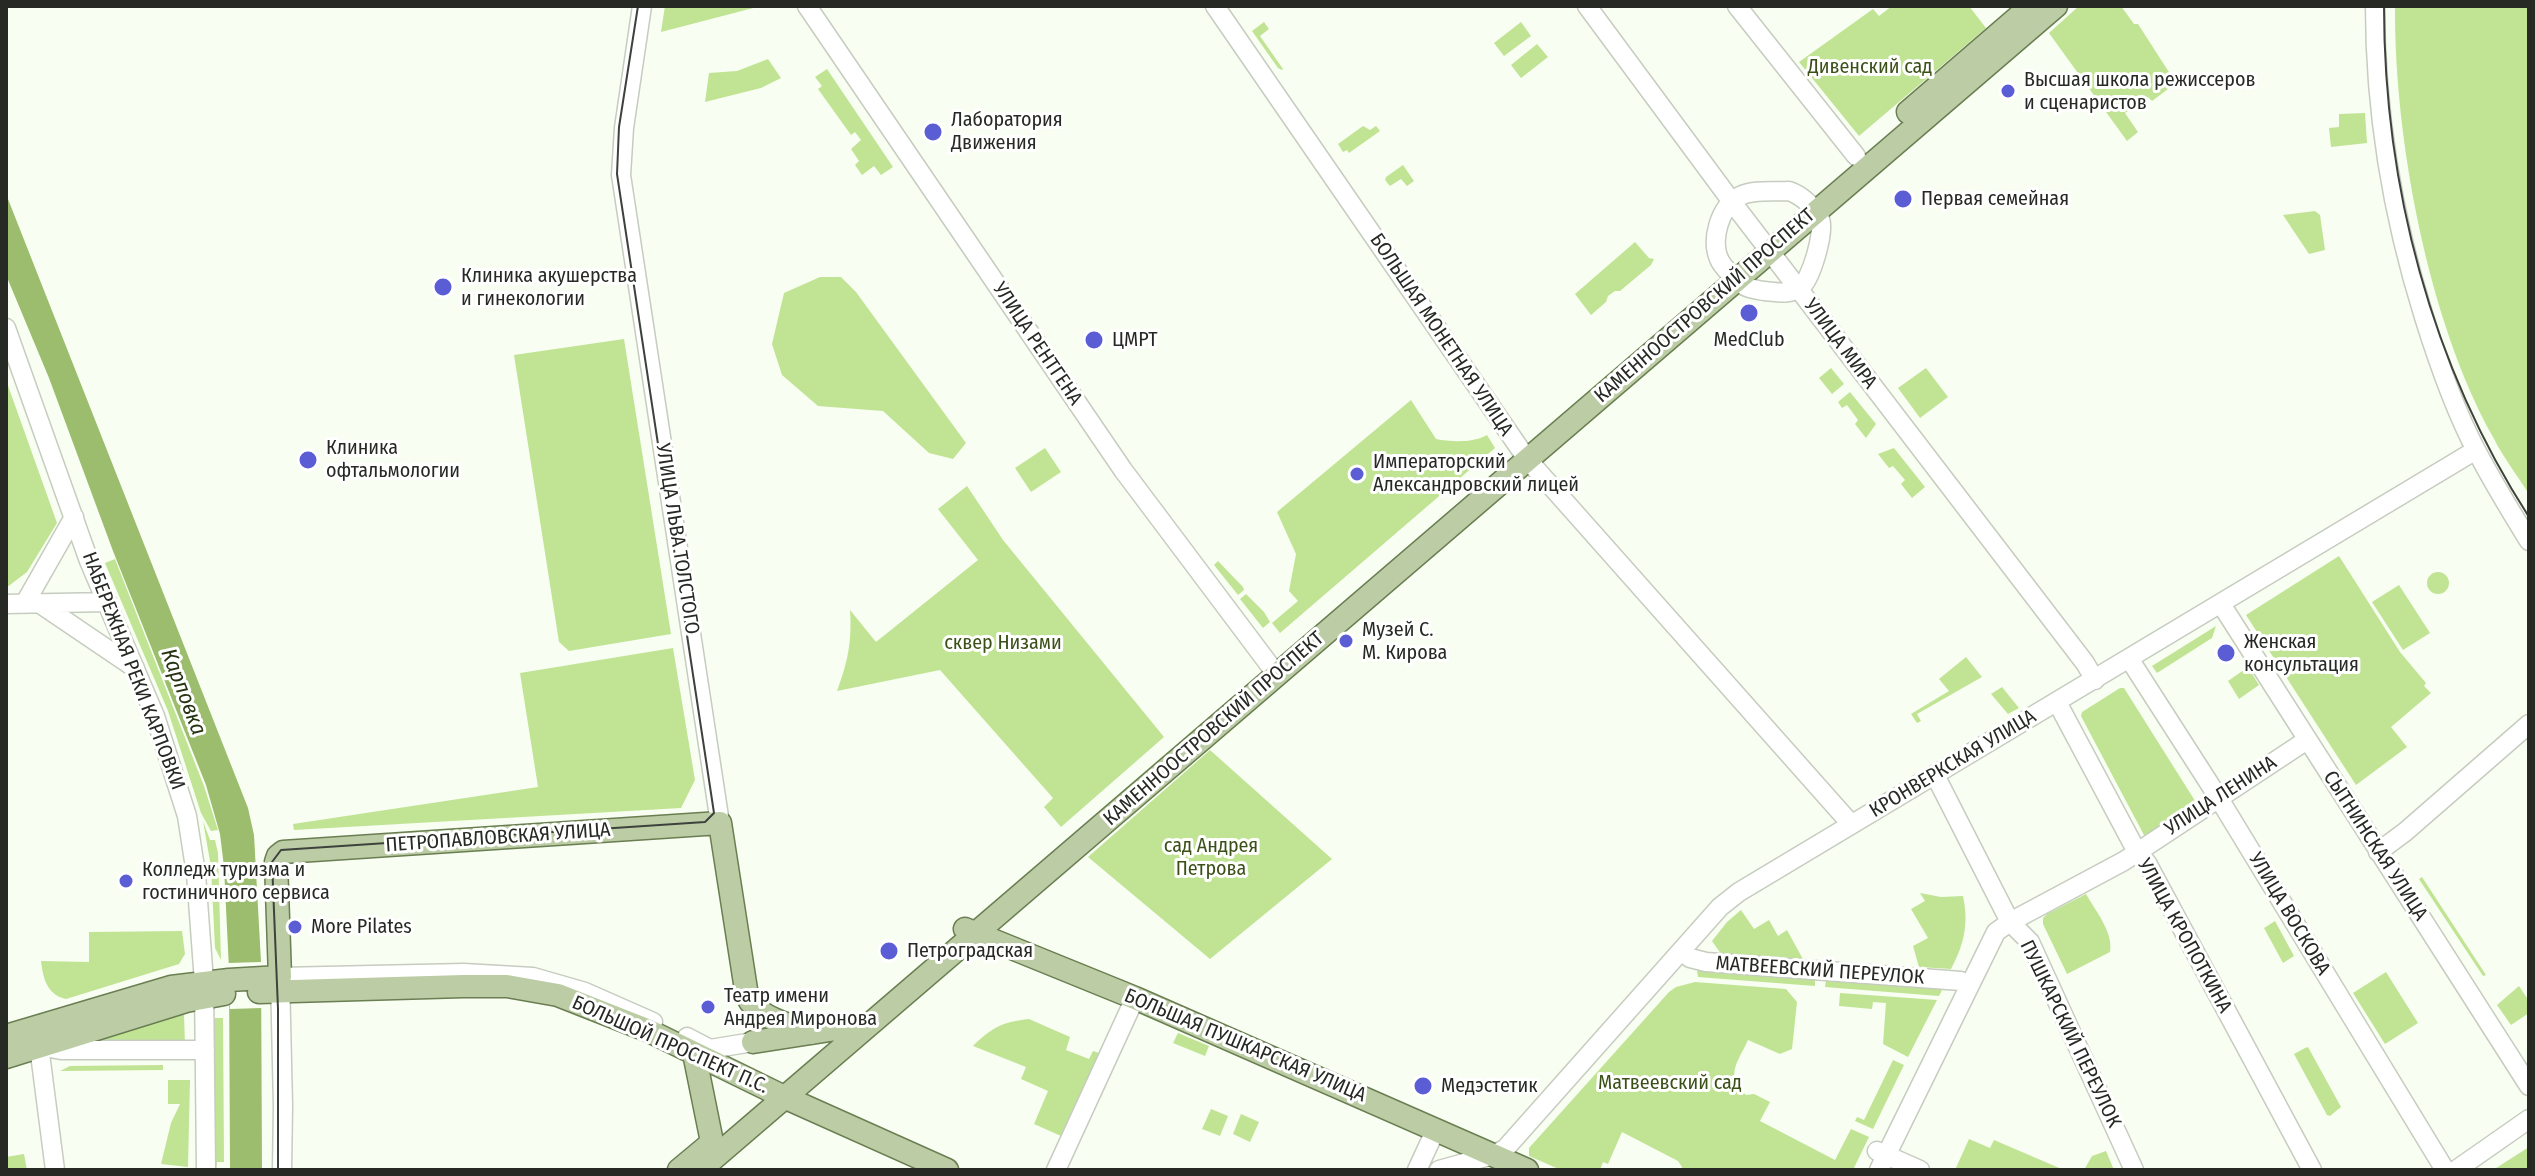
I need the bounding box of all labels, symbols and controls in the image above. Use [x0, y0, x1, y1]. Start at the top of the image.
park label: Дивенский сад [1808, 55, 1932, 79]
place label: Высшая школа режиссеров и сценаристов [2024, 68, 2255, 115]
marker: Высшая школа режиссеров и сценаристов [1999, 82, 2017, 100]
place label: Лаборатория Движения [951, 108, 1063, 155]
marker: Лаборатория Движения [922, 121, 944, 143]
place label: Первая семейная [1921, 187, 2069, 211]
marker: Первая семейная [1892, 188, 1914, 210]
street label: КАМЕННООСТРОВСКИЙ ПРОСПЕКТ [1590, 204, 1820, 408]
street label: БОЛЬШАЯ МОНЕТНАЯ УЛИЦА [1364, 229, 1518, 441]
place label: Клиника акушерства и гинекологии [461, 264, 637, 311]
marker: Клиника акушерства и гинекологии [432, 276, 454, 298]
street label: УЛИЦА РЕНТГЕНА [987, 278, 1087, 410]
street label: УЛИЦА МИРА [1798, 294, 1882, 394]
marker: MedClub [1738, 302, 1760, 324]
place label: ЦМРТ [1112, 328, 1158, 352]
place label: MedClub [1713, 328, 1785, 352]
marker: ЦМРТ [1083, 329, 1105, 351]
place label: Клиника офтальмологии [326, 436, 460, 483]
street label: УЛИЦА ЛЬВА ТОЛСТОГО [650, 442, 704, 636]
marker: Клиника офтальмологии [297, 449, 319, 471]
place label: Императорский Александровский лицей [1373, 450, 1579, 497]
marker: Императорский Александровский лицей [1348, 465, 1366, 483]
street label: НАБЕРЕЖНАЯ РЕКИ КАРПОВКИ [76, 549, 190, 793]
place label: Музей С. М. Кирова [1362, 618, 1447, 665]
street label: КАМЕННООСТРОВСКИЙ ПРОСПЕКТ [1099, 627, 1329, 831]
place label: Женская консультация [2244, 630, 2359, 677]
park label: сквер Низами [944, 631, 1062, 655]
marker: Музей С. М. Кирова [1337, 632, 1355, 650]
marker: Женская консультация [2215, 642, 2237, 664]
water label: Карповка [155, 645, 211, 739]
street label: КРОНВЕРКСКАЯ УЛИЦА [1865, 705, 2041, 823]
street label: УЛИЦА ЛЕНИНА [2161, 751, 2281, 841]
street label: СЫТНИНСКАЯ УЛИЦА [2318, 767, 2432, 925]
street label: ПЕТРОПАВЛОВСКАЯ УЛИЦА [385, 818, 611, 858]
park label: сад Андрея Петрова [1164, 834, 1258, 881]
street label: УЛИЦА ВОСКОВА [2243, 848, 2335, 980]
street label: УЛИЦА КРОПОТКИНА [2132, 855, 2236, 1017]
place label: Колледж туризма и гостиничного сервиса [142, 858, 330, 905]
marker: Колледж туризма и гостиничного сервиса [117, 872, 135, 890]
place label: More Pilates [311, 915, 412, 939]
marker: More Pilates [286, 918, 304, 936]
street label: ПУШКАРСКИЙ ПЕРЕУЛОК [2014, 936, 2126, 1132]
place label: Петроградская [907, 939, 1033, 963]
marker: Петроградская [878, 940, 900, 962]
street label: МАТВЕЕВСКИЙ ПЕРЕУЛОК [1715, 952, 1925, 990]
place label: Театр имени Андрея Миронова [724, 984, 877, 1031]
street label: БОЛЬШАЯ ПУШКАРСКАЯ УЛИЦА [1121, 984, 1369, 1108]
street label: БОЛЬШОЙ ПРОСПЕКТ П.С. [568, 991, 772, 1099]
marker: Театр имени Андрея Миронова [699, 998, 717, 1016]
park label: Матвеевский сад [1598, 1071, 1742, 1095]
place label: Медэстетик [1441, 1074, 1538, 1098]
marker: Медэстетик [1412, 1075, 1434, 1097]

